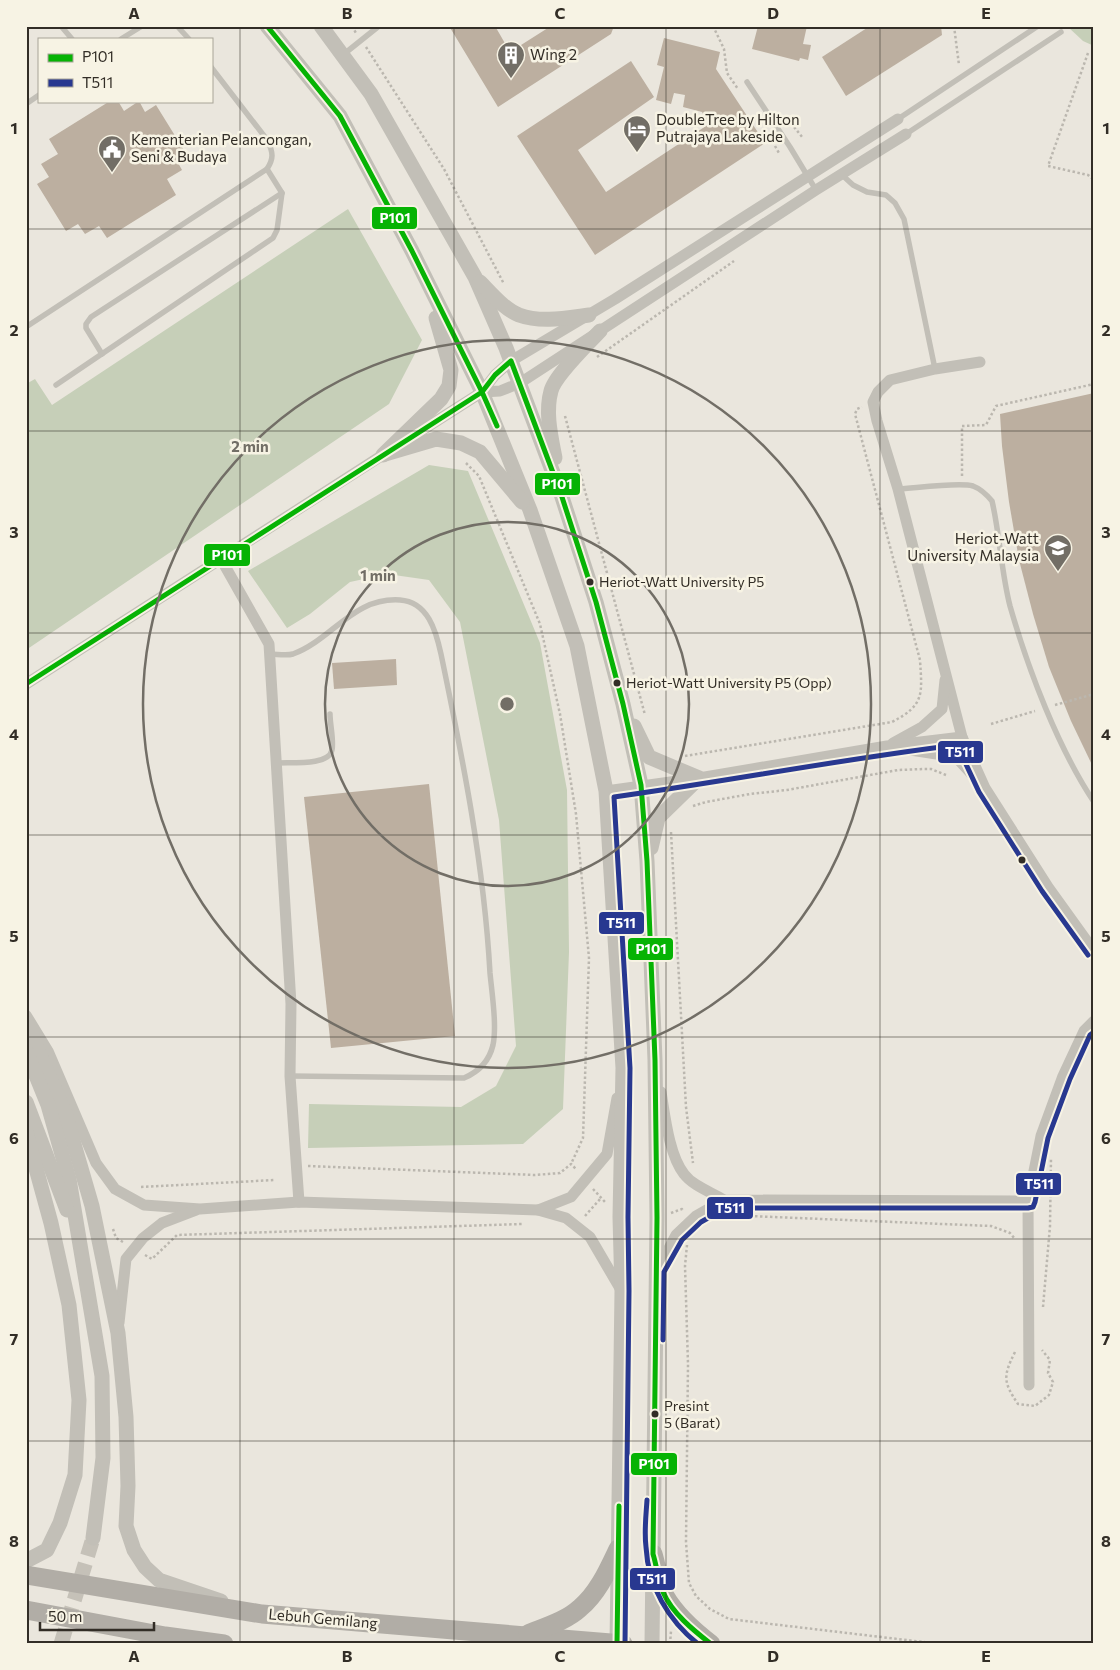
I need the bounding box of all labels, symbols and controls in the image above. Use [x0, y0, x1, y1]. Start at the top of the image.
text: A [128, 3, 140, 22]
text: B [342, 3, 353, 22]
text: C [555, 3, 566, 22]
text: D [767, 3, 779, 22]
text: E [981, 3, 991, 22]
legend [38, 38, 212, 102]
building icon: Wing 2 [496, 40, 526, 79]
place label: Wing 2 [530, 45, 577, 63]
text: P101 [82, 47, 114, 65]
text: T511 [82, 73, 113, 91]
place label: DoubleTree by Hilton Putrajaya Lakeside [656, 110, 800, 145]
hotel icon: DoubleTree by Hilton Putrajaya Lakeside [622, 114, 652, 153]
text: 1 [10, 118, 18, 137]
text: 1 [1102, 118, 1110, 137]
place label: Kementerian Pelancongan, Seni & Budaya [131, 130, 311, 165]
public building icon: Kementerian Pelancongan, Seni & Budaya [97, 134, 127, 173]
line badge: P101 [371, 206, 418, 230]
text: P101 [379, 209, 411, 226]
text: 2 [9, 320, 19, 339]
text: 2 [1101, 320, 1111, 339]
text: 2 min [231, 437, 269, 455]
line badge: P101 [534, 472, 581, 496]
text: P101 [541, 475, 573, 492]
text: 3 [9, 522, 19, 541]
text: 3 [1101, 522, 1111, 541]
place label: Heriot-Watt University Malaysia [907, 529, 1039, 564]
school or university icon: Heriot-Watt University Malaysia [1043, 533, 1073, 572]
line badge: P101 [203, 543, 251, 567]
text: P101 [211, 546, 243, 563]
text: 1 min [360, 566, 396, 584]
place label: Heriot-Watt University P5 [599, 573, 764, 590]
marker: Heriot-Watt University P5 [585, 577, 595, 587]
place label: Heriot-Watt University P5 (Opp) [626, 674, 832, 691]
marker: Heriot-Watt University P5 (Opp) [612, 678, 622, 688]
centre of rings [498, 695, 516, 713]
text: 4 [9, 724, 19, 743]
text: 4 [1101, 724, 1111, 743]
line badge: T511 [937, 740, 984, 764]
text: T511 [945, 743, 975, 760]
unlabelled marker [1017, 855, 1027, 865]
line badge: T511 [598, 911, 645, 935]
text: T511 [606, 914, 636, 931]
text: 5 [9, 926, 19, 945]
text: 5 [1101, 926, 1111, 945]
line badge: P101 [627, 937, 674, 961]
text: P101 [635, 940, 667, 957]
text: 6 [9, 1128, 19, 1147]
text: 6 [1101, 1128, 1111, 1147]
line badge: T511 [1015, 1172, 1062, 1196]
text: T511 [1024, 1175, 1054, 1192]
line badge: T511 [706, 1196, 754, 1220]
text: T511 [715, 1199, 745, 1216]
text: 7 [10, 1329, 19, 1348]
text: 7 [1102, 1329, 1111, 1348]
place label: Presint 5 (Barat) [664, 1397, 720, 1431]
marker: Presint 5 (Barat) [650, 1409, 660, 1419]
line badge: P101 [630, 1452, 678, 1476]
text: P101 [638, 1455, 670, 1472]
text: 8 [9, 1531, 19, 1550]
text: 8 [1101, 1531, 1111, 1550]
line badge: T511 [629, 1567, 676, 1591]
text: T511 [637, 1570, 667, 1587]
scale bar [40, 1600, 154, 1632]
street label: Lebuh Gemilang [268, 1604, 378, 1632]
text: 50 m [48, 1607, 82, 1625]
text: A [128, 1646, 140, 1665]
text: B [342, 1646, 353, 1665]
text: C [555, 1646, 566, 1665]
text: D [767, 1646, 779, 1665]
text: E [981, 1646, 991, 1665]

